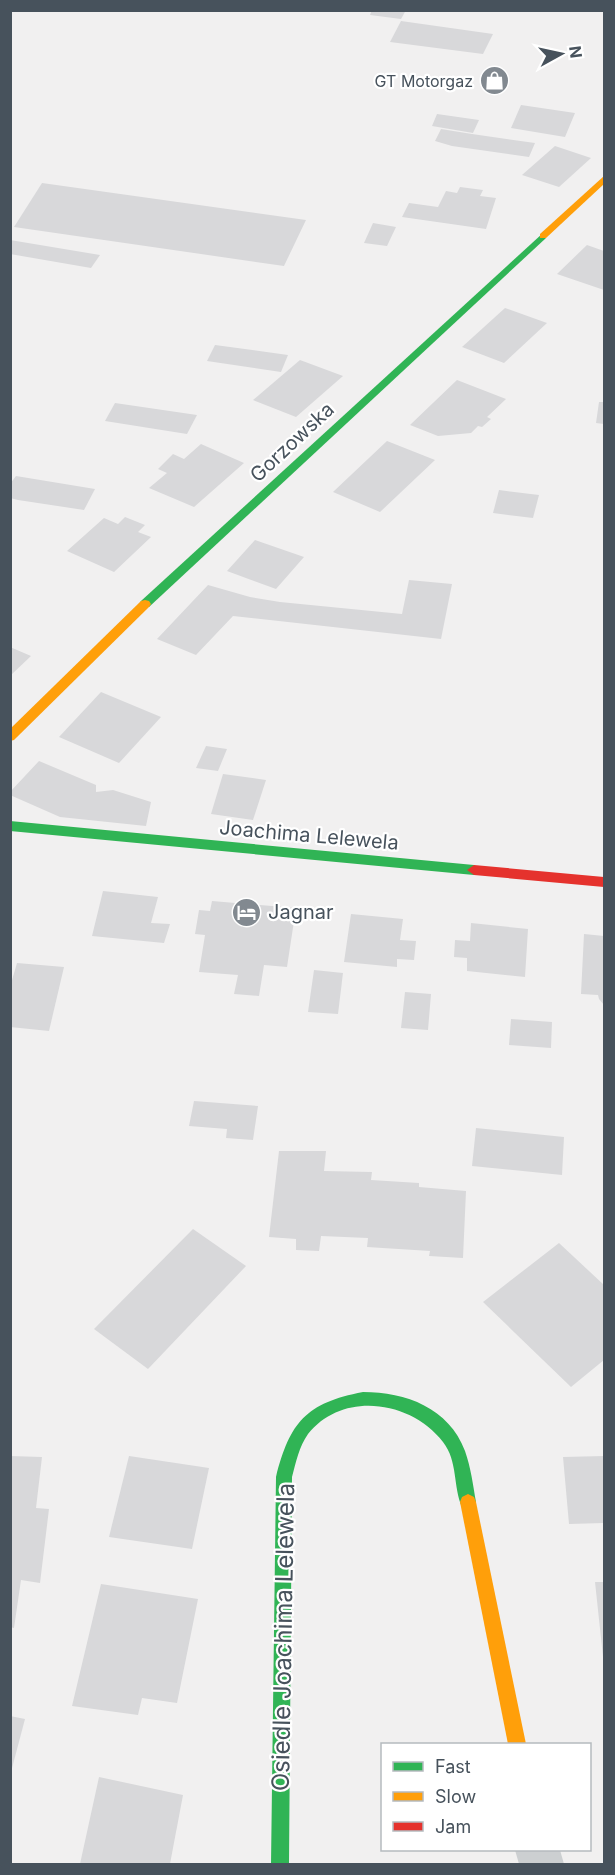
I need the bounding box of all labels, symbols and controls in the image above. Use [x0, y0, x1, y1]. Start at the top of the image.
north arrow [531, 24, 591, 84]
text: N [565, 44, 587, 59]
shop icon: GT Motorgaz [478, 65, 510, 97]
place label: GT Motorgaz [375, 71, 473, 91]
street label: Gorzowska [245, 397, 339, 487]
street label: Joachima Lelewela [218, 815, 400, 855]
hotel icon: Jagnar [231, 896, 263, 928]
place label: Jagnar [268, 900, 334, 924]
street label: Osiedle Joachima Lelewela [266, 1483, 300, 1791]
legend [381, 1743, 591, 1851]
text: Fast [435, 1756, 471, 1777]
text: Slow [435, 1786, 476, 1807]
text: Jam [435, 1816, 471, 1837]

